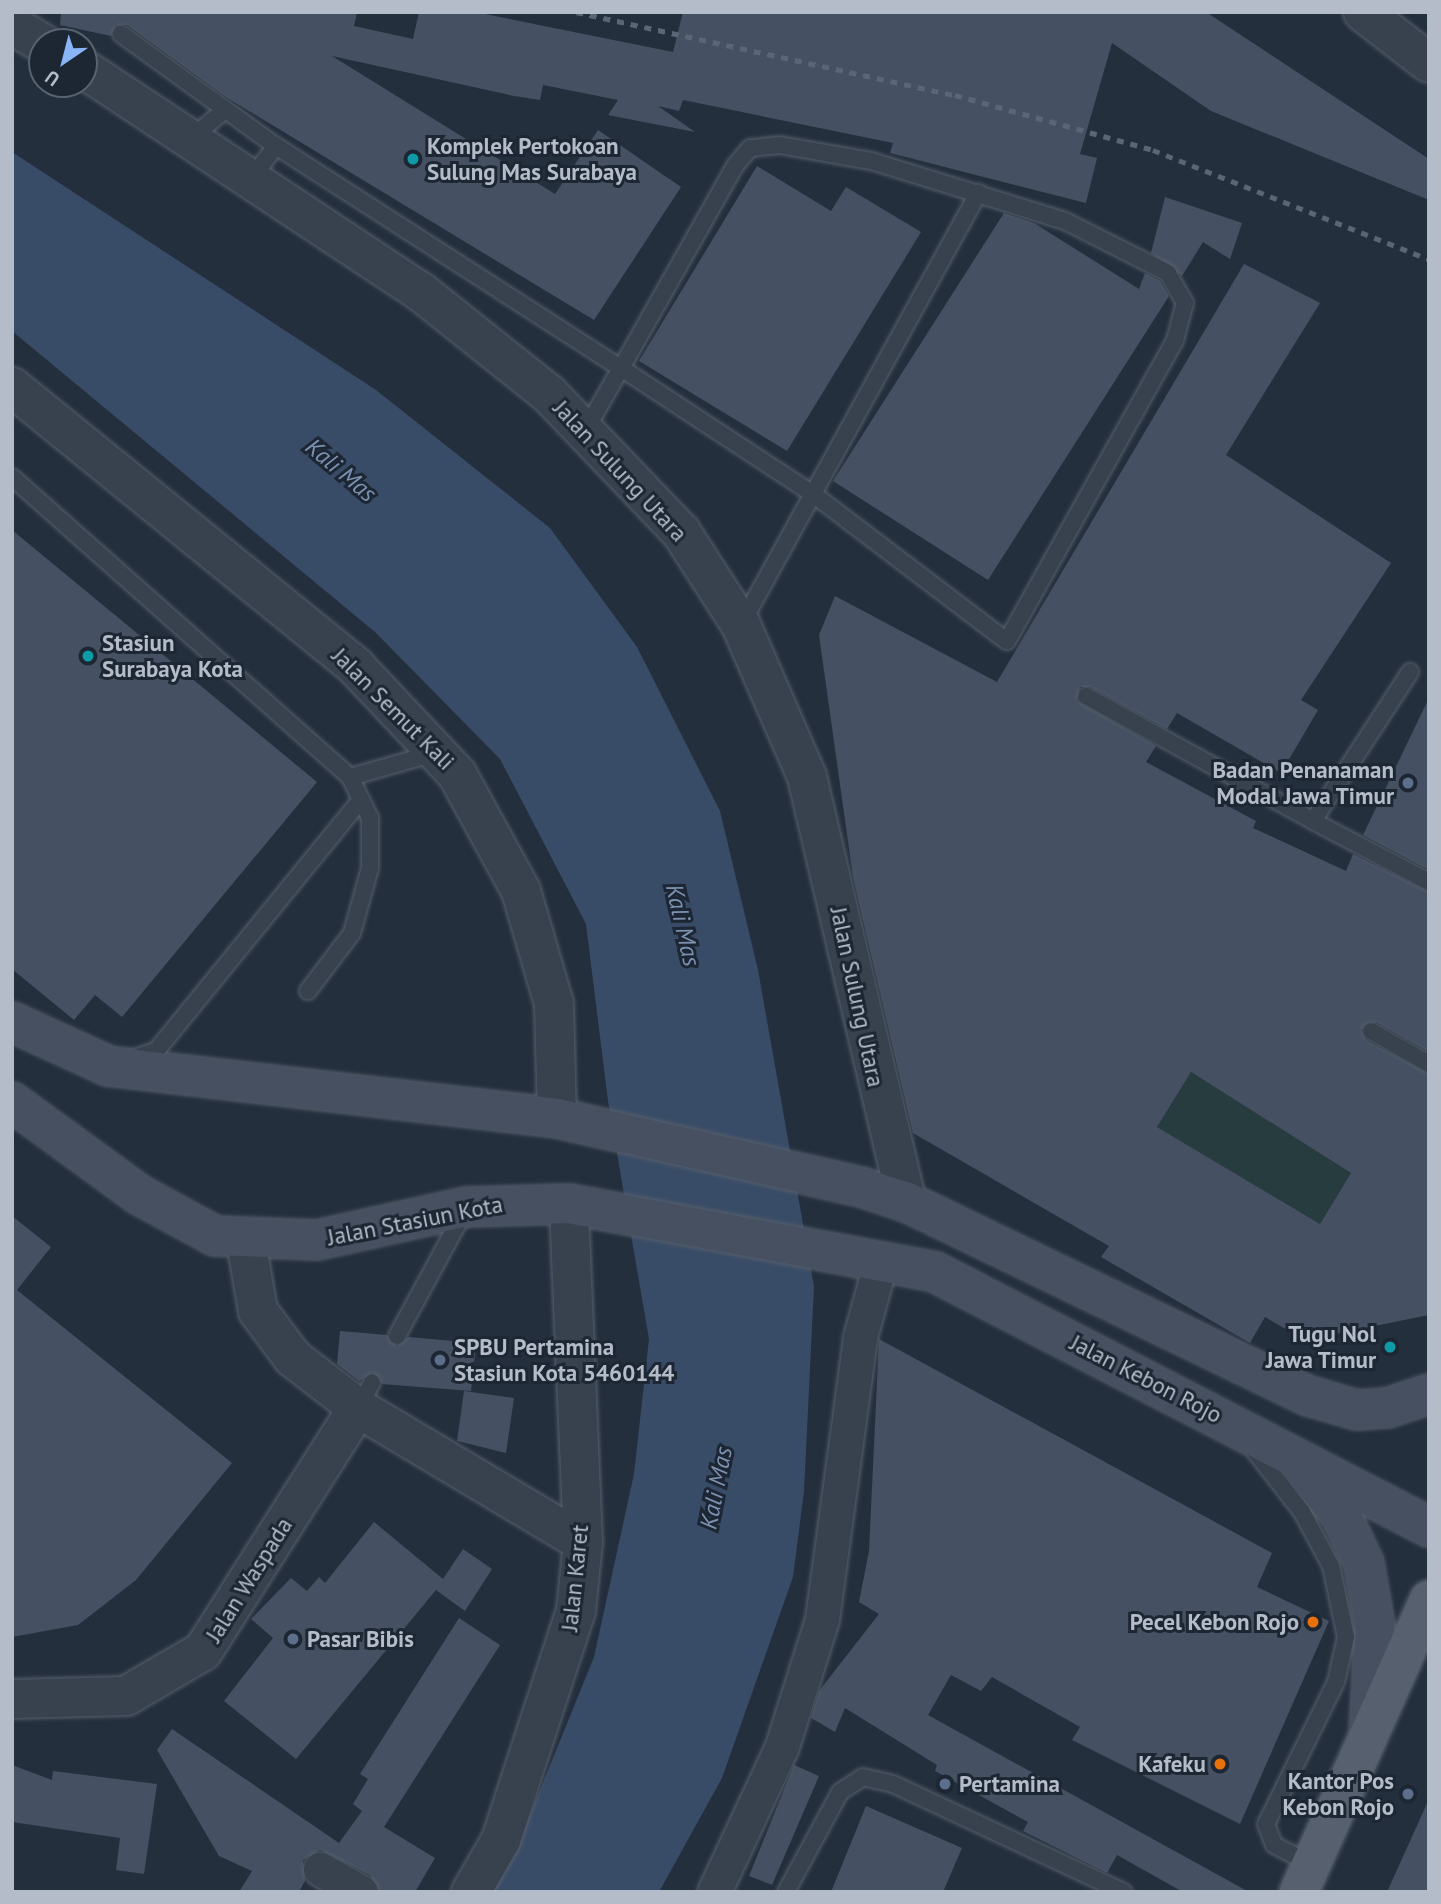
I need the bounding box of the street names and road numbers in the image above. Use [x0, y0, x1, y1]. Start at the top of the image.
street label: Jalan Sulung Utara [547, 395, 693, 547]
street label: Jalan Semut Kali [326, 642, 460, 776]
street label: Jalan Sulung Utara [824, 905, 890, 1089]
street label: Jalan Stasiun Kota [325, 1190, 505, 1252]
street label: Jalan Kebon Rojo [1066, 1329, 1226, 1429]
street label: Jalan Waspada [200, 1513, 298, 1647]
street label: Jalan Karet [556, 1523, 594, 1633]

